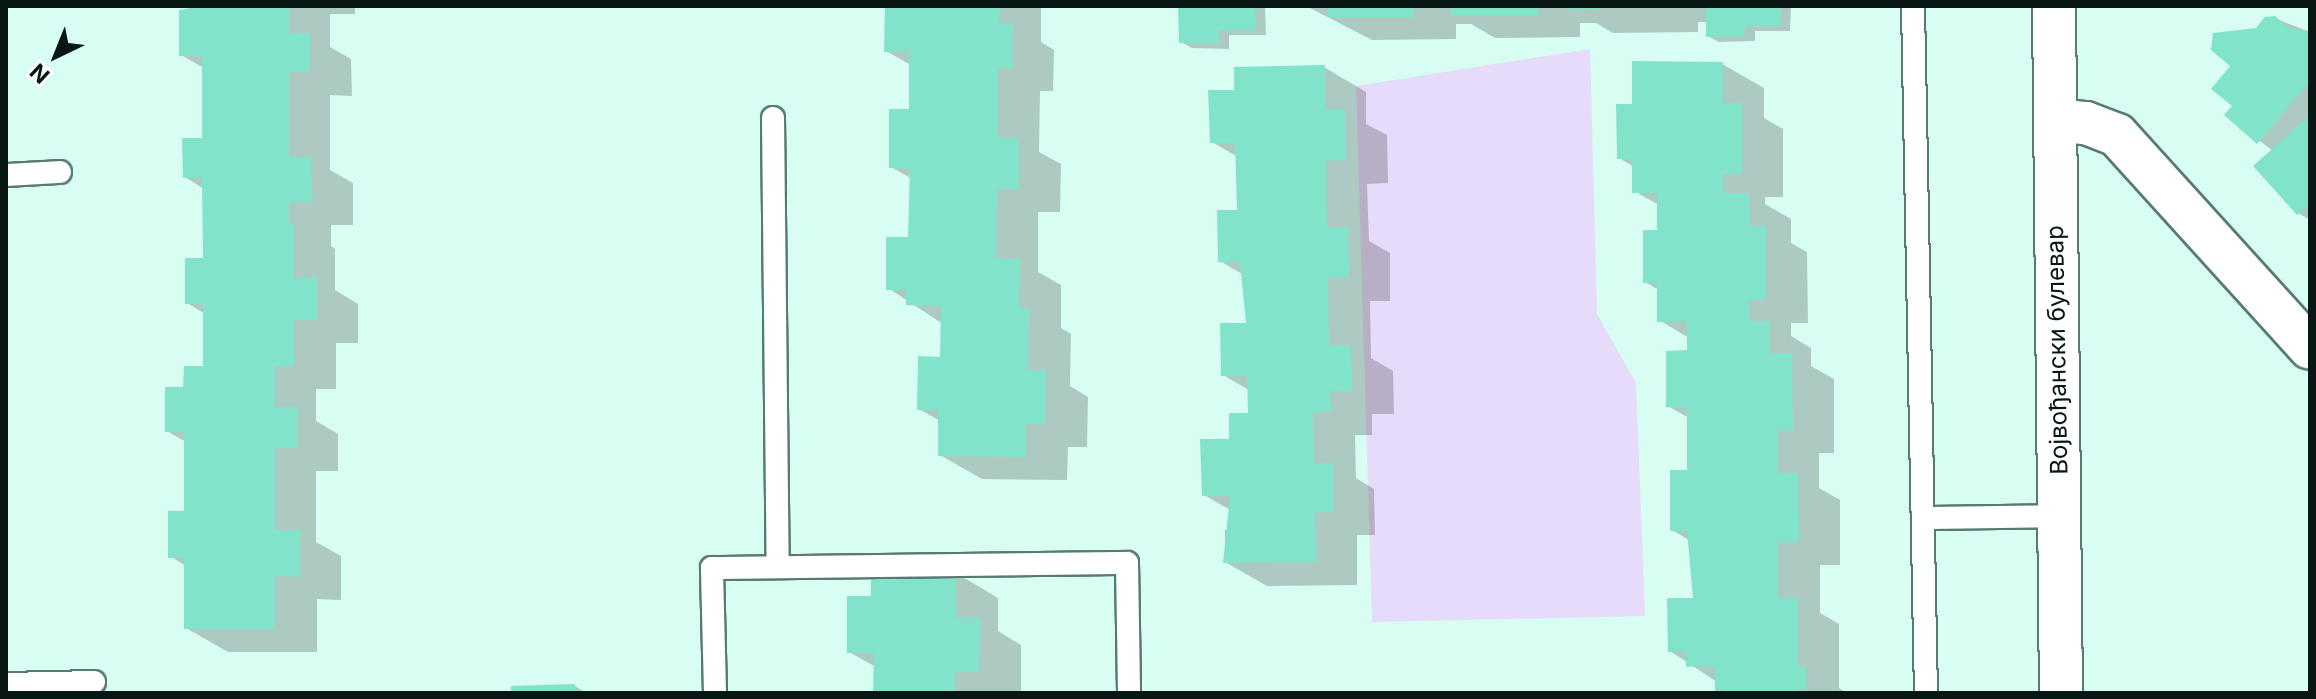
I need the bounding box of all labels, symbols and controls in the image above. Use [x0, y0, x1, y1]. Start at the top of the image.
north arrow [16, 16, 96, 96]
text: N [25, 58, 55, 89]
street label: Војвођански булевар [2040, 225, 2074, 475]

